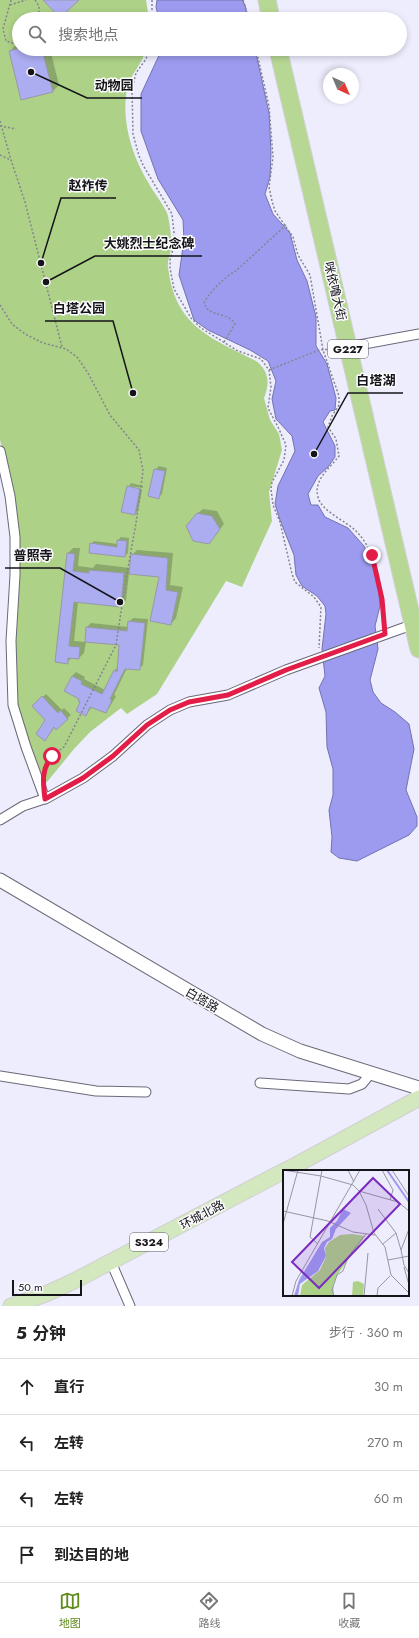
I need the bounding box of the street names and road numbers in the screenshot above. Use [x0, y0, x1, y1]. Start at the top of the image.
street label: 咪依噜大街 [319, 260, 351, 322]
road number: G227 [328, 340, 368, 358]
street label: 白塔路 [182, 983, 222, 1017]
street label: 环城北路 [177, 1196, 227, 1234]
road number: S324 [130, 1233, 168, 1251]

